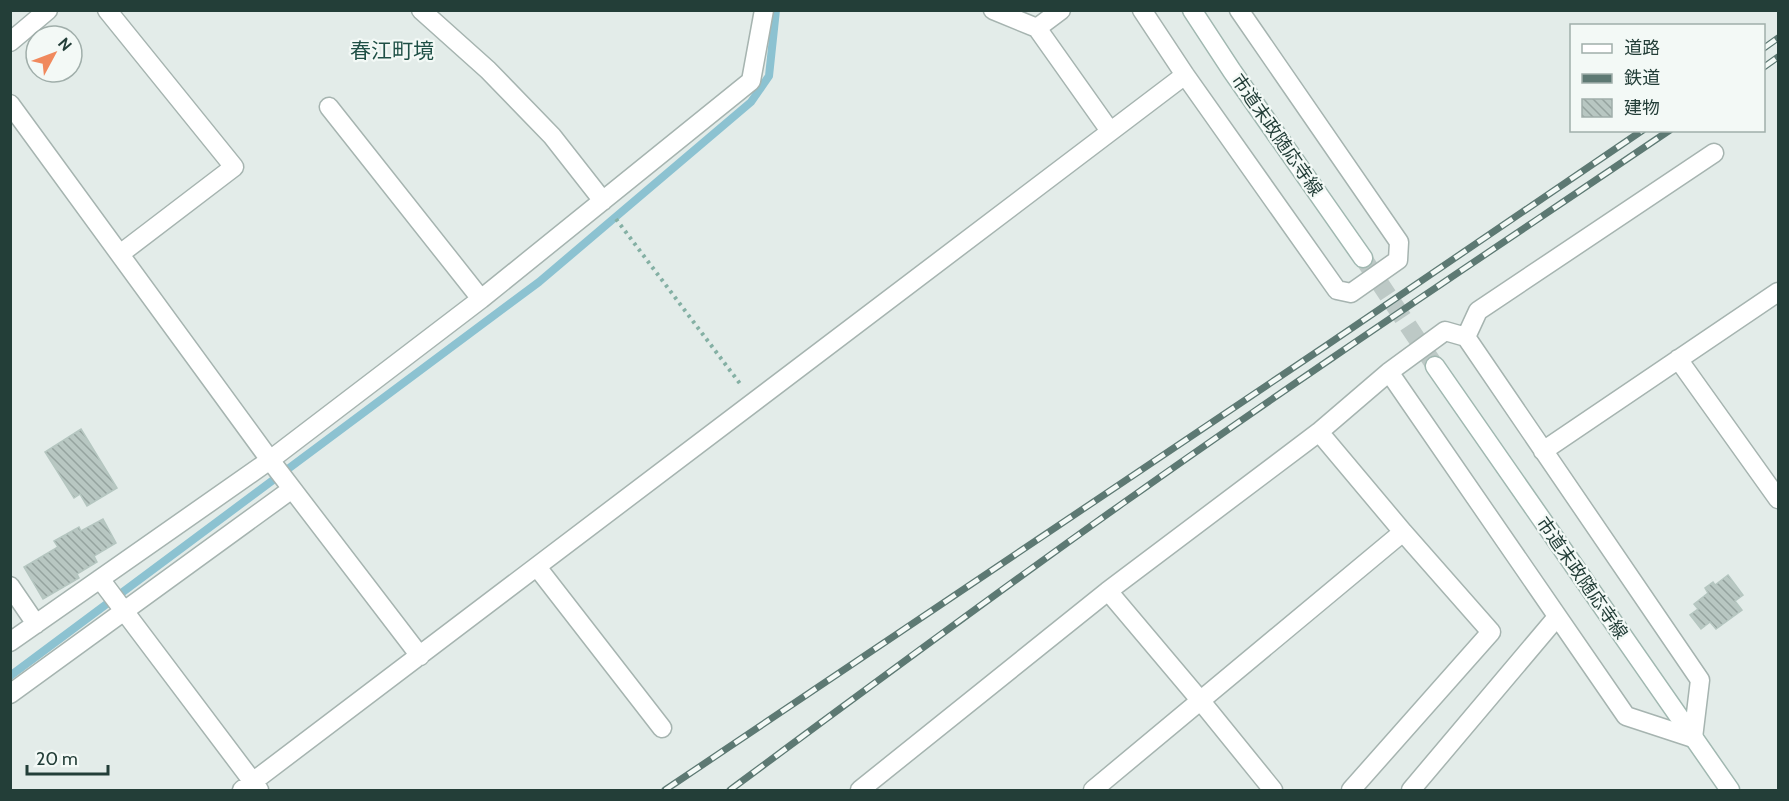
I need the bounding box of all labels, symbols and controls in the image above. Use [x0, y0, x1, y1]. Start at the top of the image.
north arrow [24, 24, 84, 84]
legend [1570, 24, 1765, 132]
text: N [54, 34, 76, 55]
text: 道路 [1624, 37, 1660, 59]
district label: 春江町境 [350, 38, 434, 63]
text: 鉄道 [1624, 67, 1660, 89]
street label: 市道末政随応寺線 [1227, 70, 1327, 200]
text: 建物 [1624, 97, 1660, 119]
street label: 市道末政随応寺線 [1532, 513, 1632, 643]
scale bar [27, 738, 108, 776]
text: 20 m [36, 748, 78, 770]

